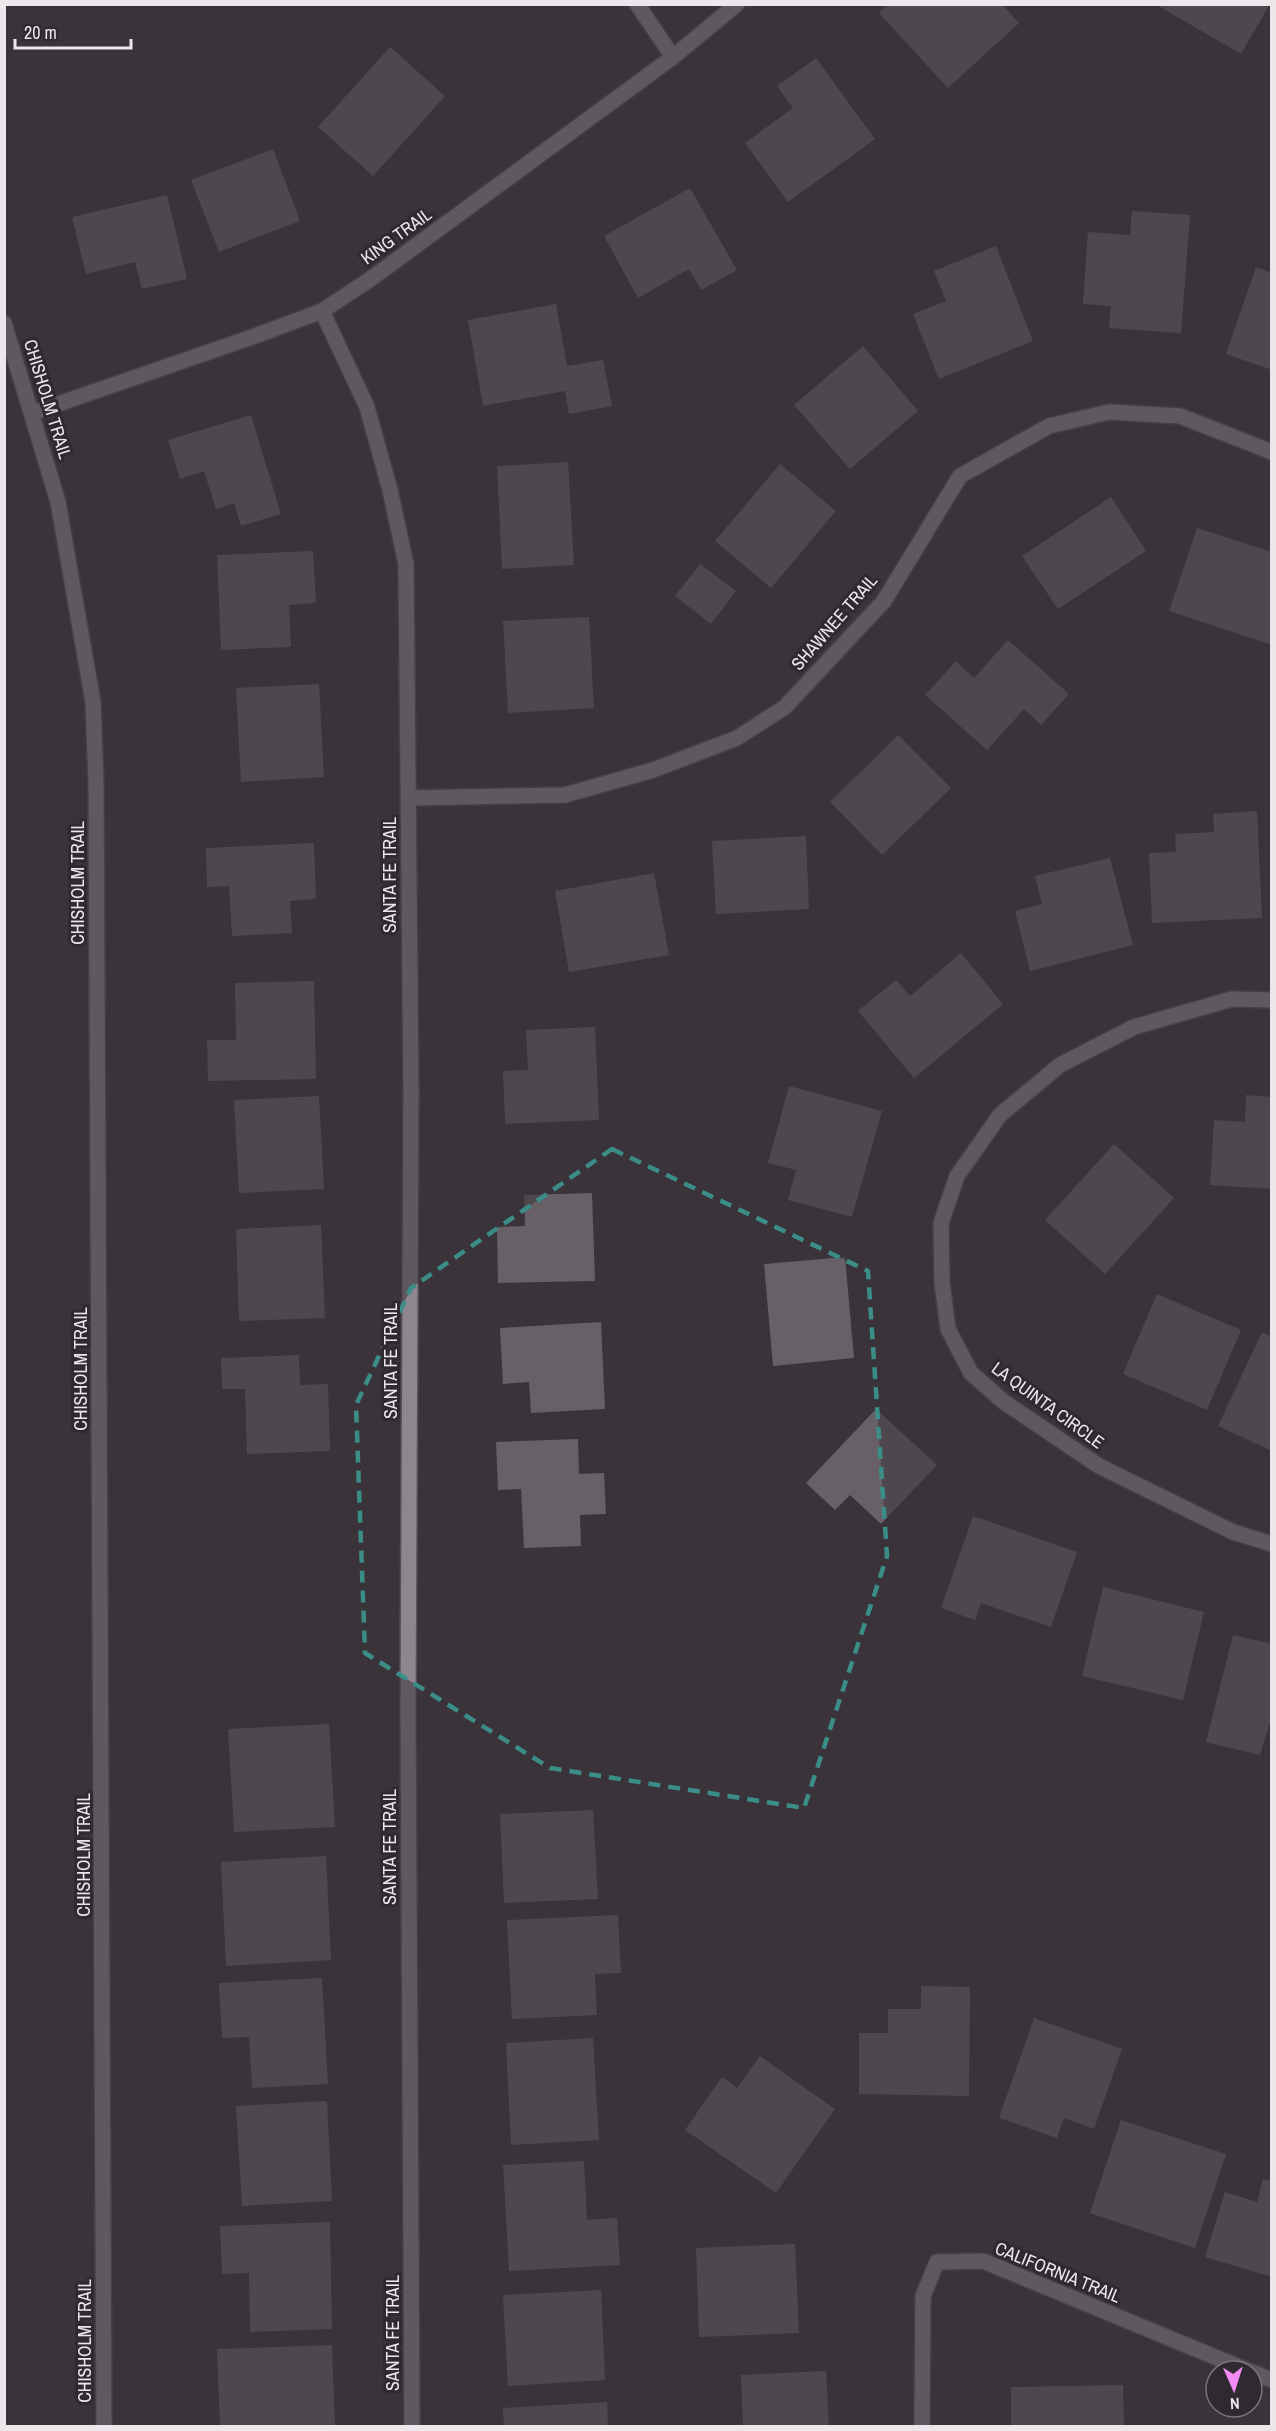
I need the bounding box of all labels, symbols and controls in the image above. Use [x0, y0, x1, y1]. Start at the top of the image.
scale bar [15, 12, 130, 50]
text: 20 m [24, 20, 57, 45]
street label: KING TRAIL [356, 202, 436, 270]
street label: CHISHOLM TRAIL [18, 336, 78, 462]
street label: SHAWNEE TRAIL [785, 569, 883, 675]
street label: SANTA FE TRAIL [377, 817, 402, 933]
street label: CHISHOLM TRAIL [65, 821, 90, 945]
street label: SANTA FE TRAIL [378, 1303, 403, 1419]
street label: CHISHOLM TRAIL [68, 1307, 93, 1431]
street label: LA QUINTA CIRCLE [987, 1356, 1109, 1454]
street label: SANTA FE TRAIL [377, 1789, 402, 1905]
street label: CHISHOLM TRAIL [71, 1793, 96, 1917]
street label: CALIFORNIA TRAIL [991, 2235, 1125, 2309]
street label: SANTA FE TRAIL [380, 2275, 405, 2391]
street label: CHISHOLM TRAIL [72, 2279, 97, 2403]
north arrow [1204, 2359, 1264, 2419]
text: N [1229, 2393, 1240, 2415]

